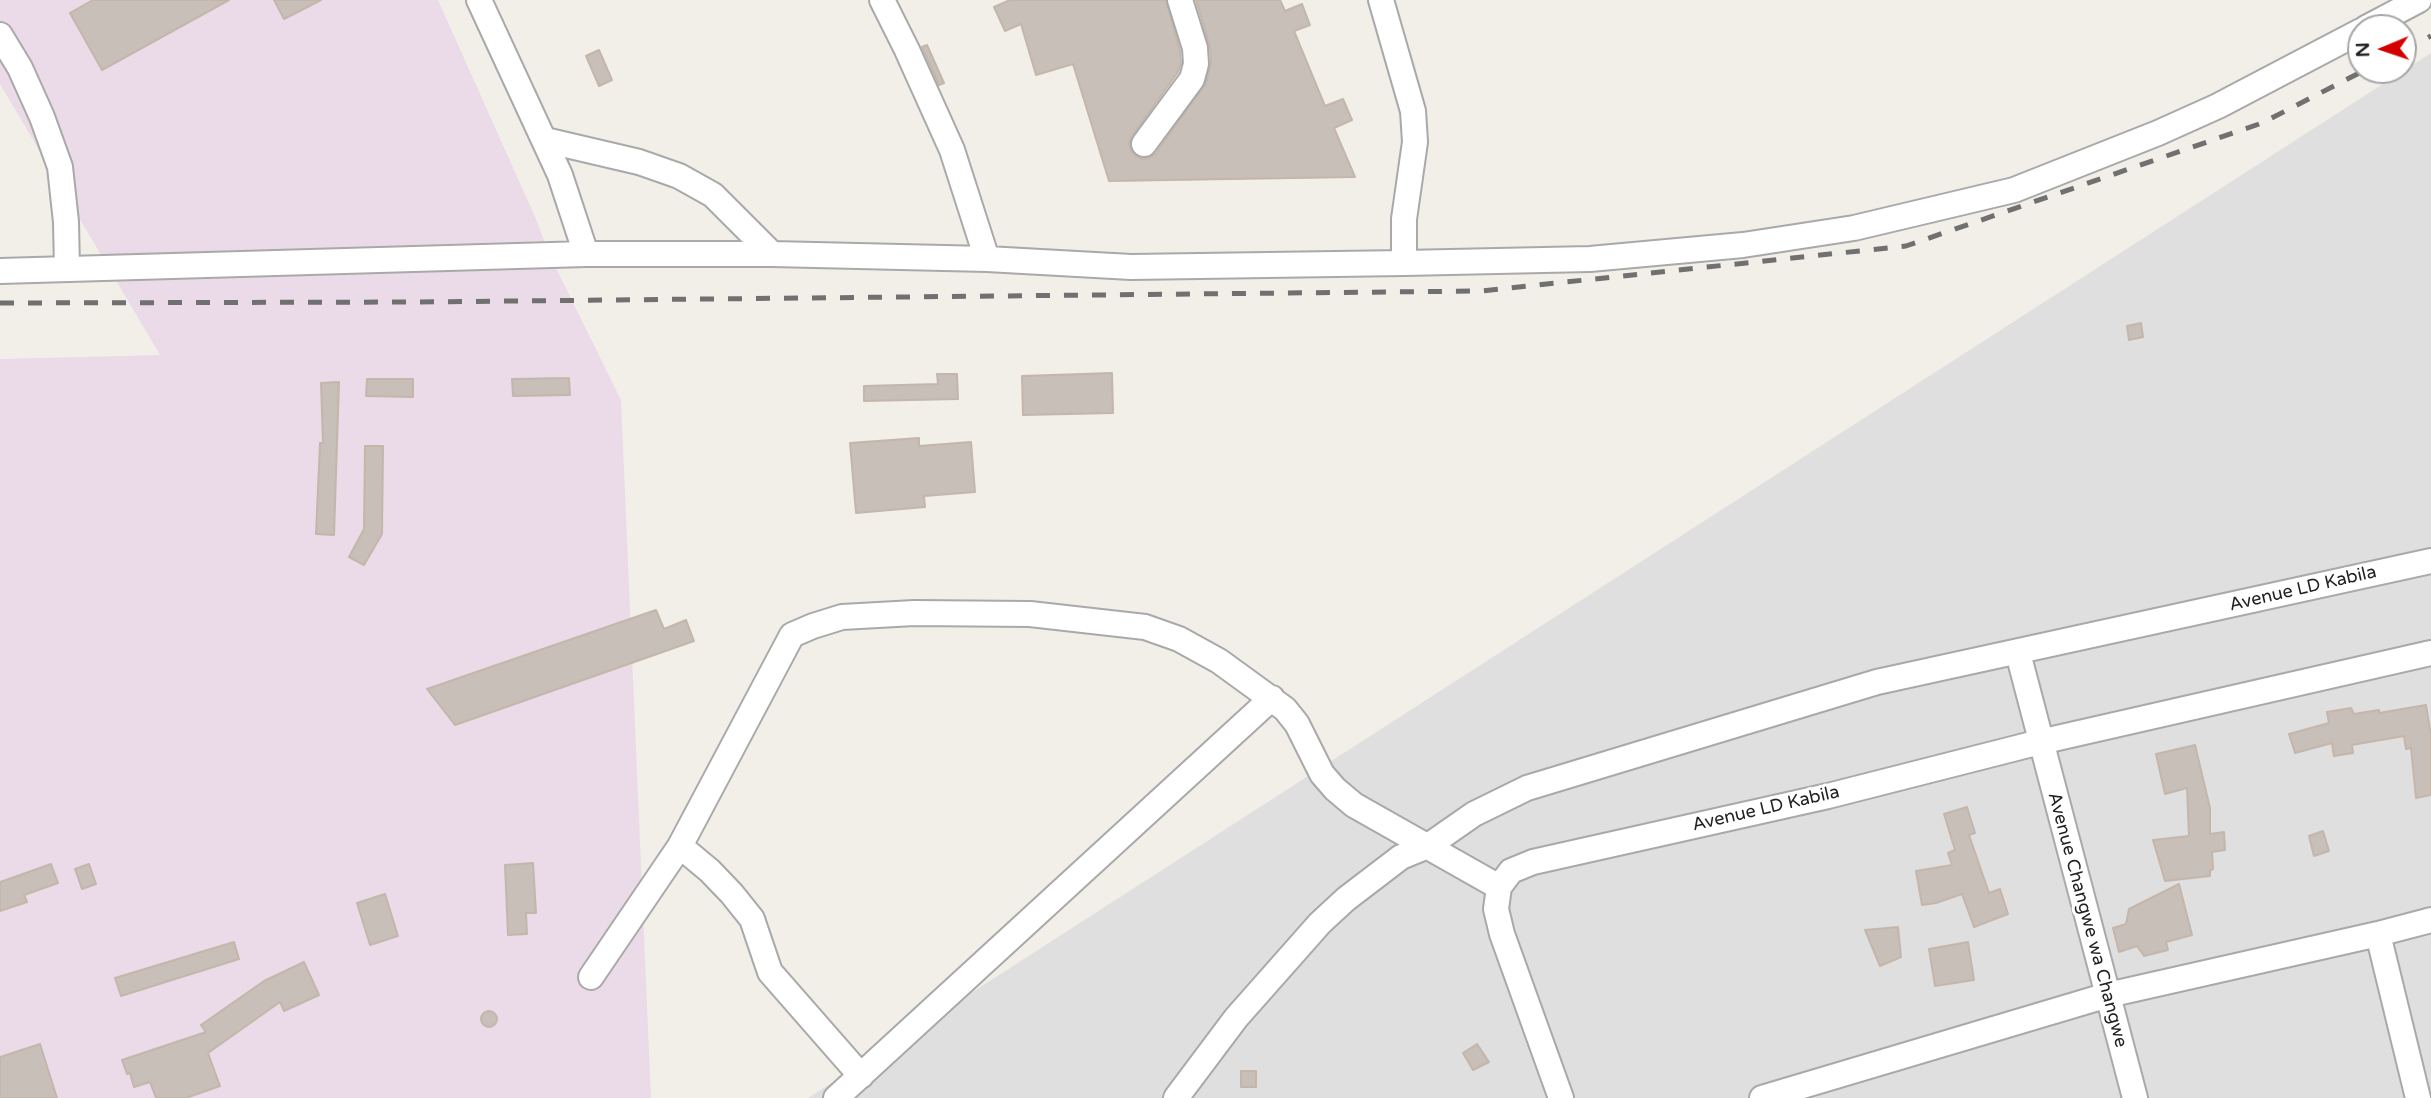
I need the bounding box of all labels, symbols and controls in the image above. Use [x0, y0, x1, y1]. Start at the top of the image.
north arrow [2347, 14, 2417, 84]
text: N [2352, 42, 2374, 58]
street label: Avenue LD Kabila [2227, 562, 2379, 616]
street label: Avenue LD Kabila [1690, 782, 1842, 836]
street label: Avenue Changwe wa Changwe [2043, 790, 2131, 1050]

